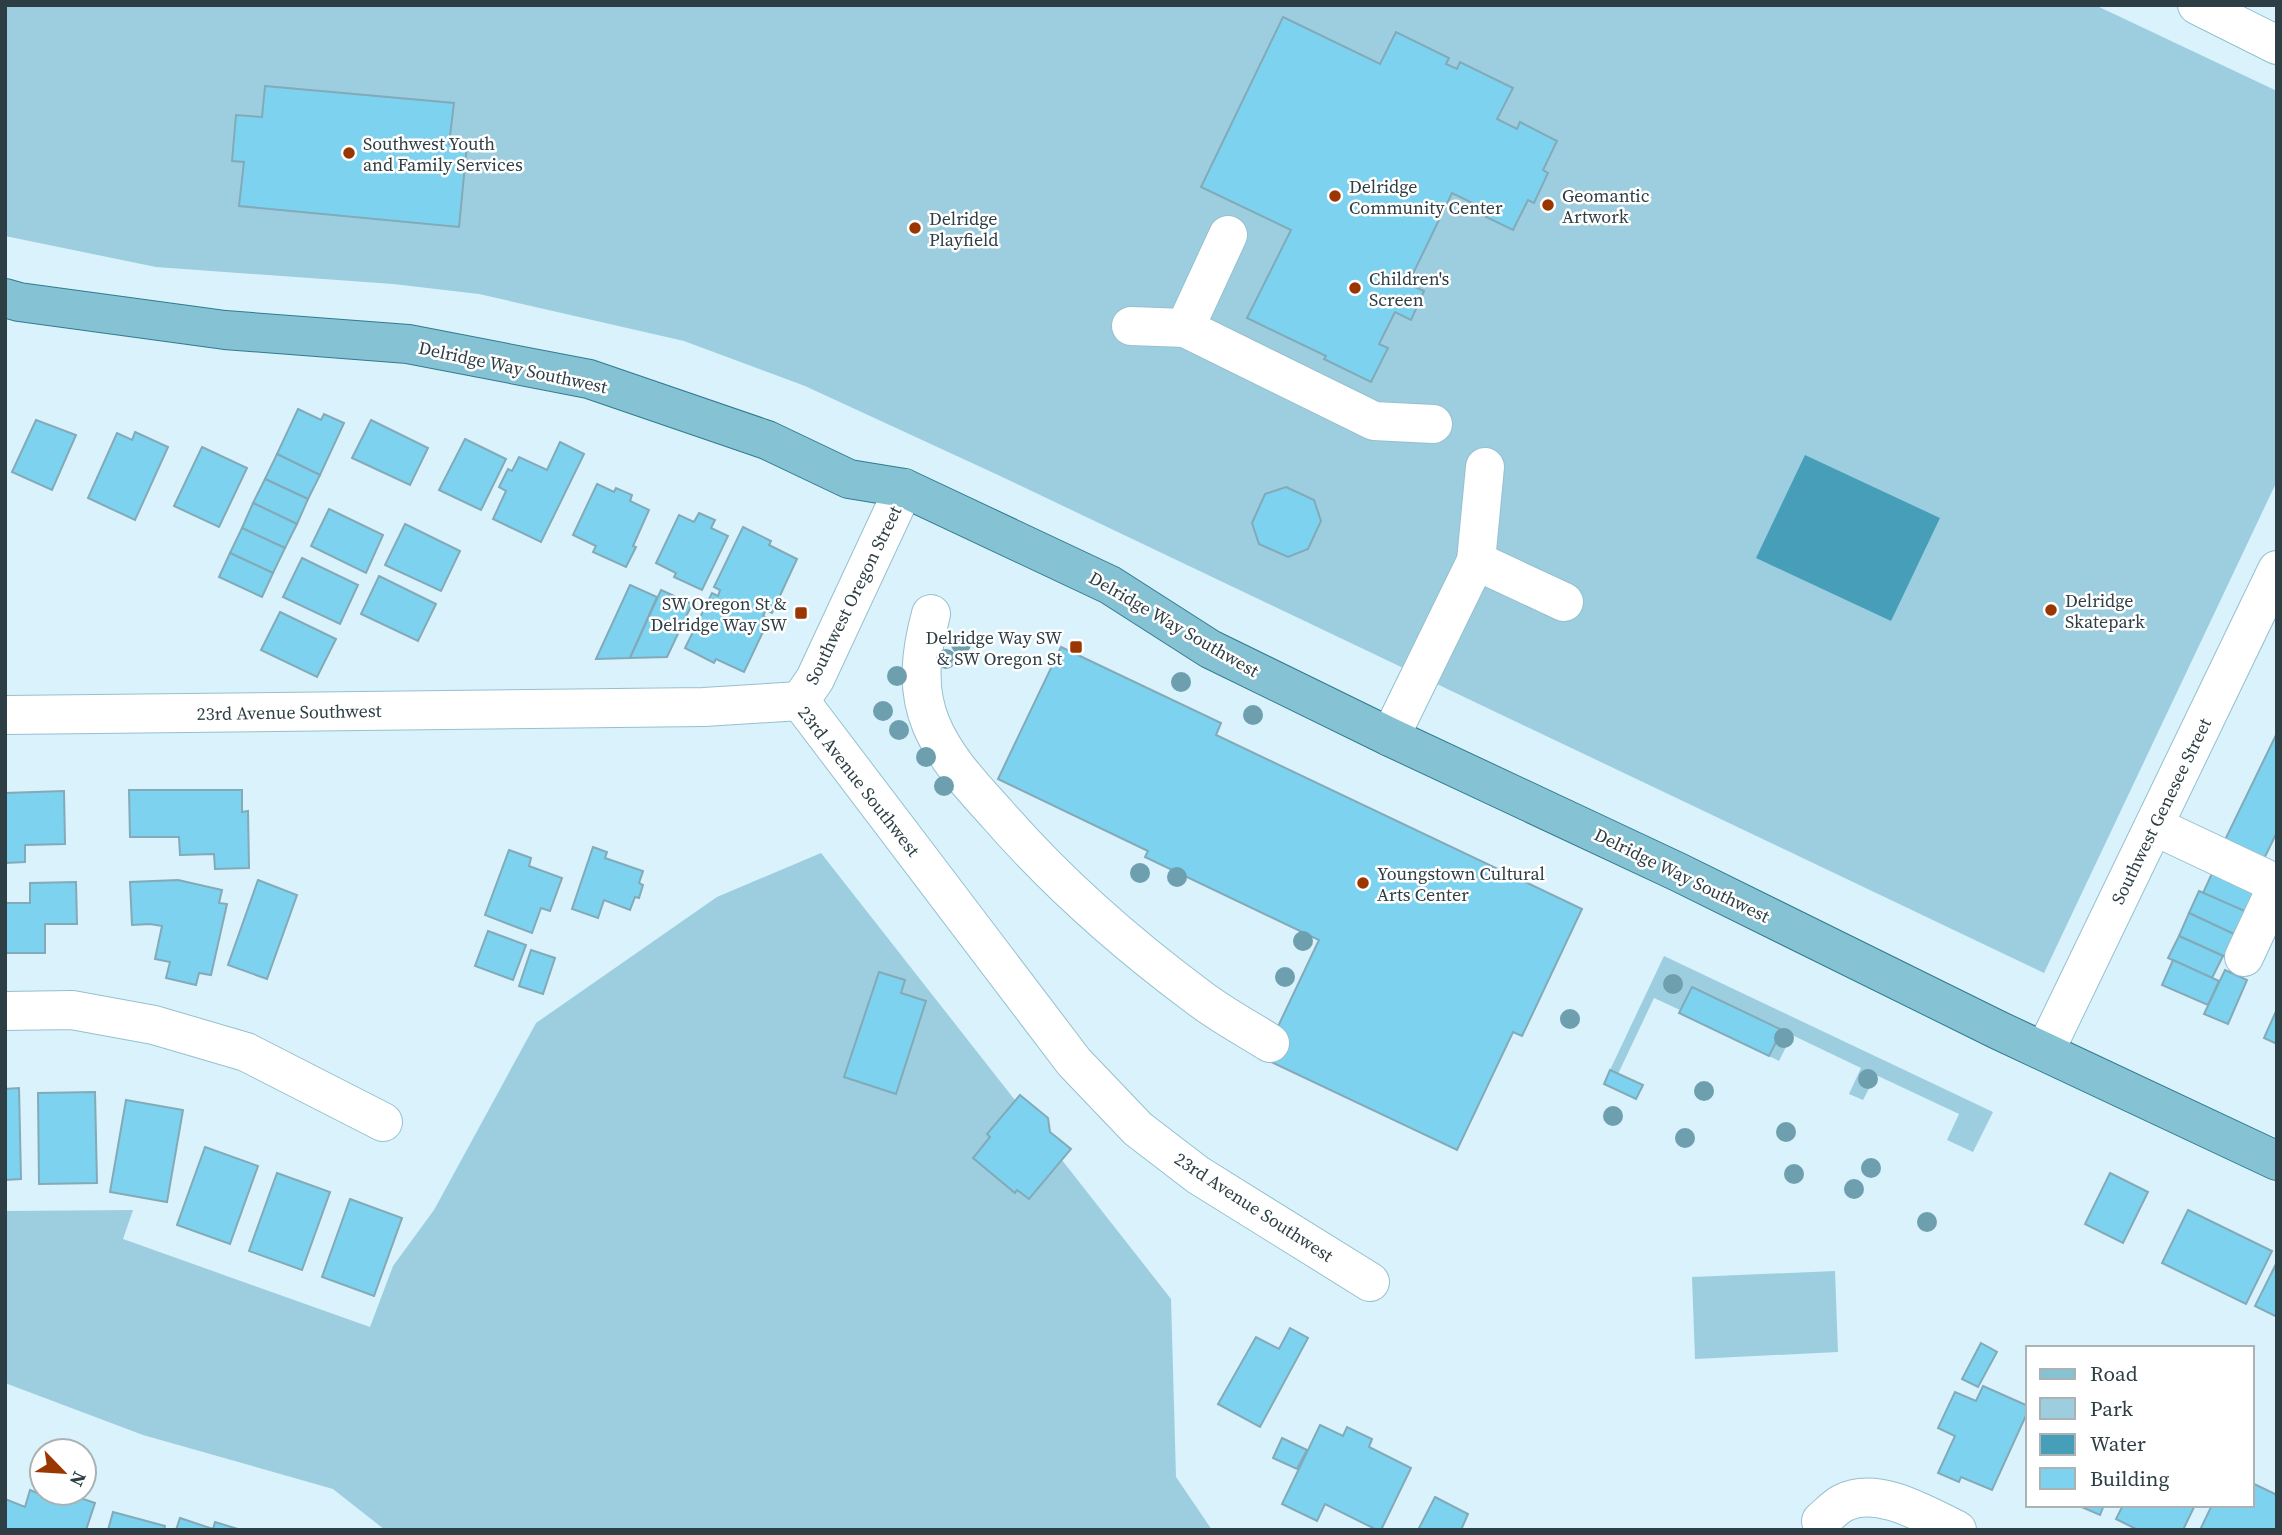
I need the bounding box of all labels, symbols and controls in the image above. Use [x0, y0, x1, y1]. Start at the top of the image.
place label: Southwest Youth and Family Services [363, 131, 523, 177]
marker: Southwest Youth and Family Services [341, 145, 357, 161]
place label: Delridge Community Center [1349, 174, 1503, 220]
place label: Geomantic Artwork [1562, 183, 1650, 229]
marker: Delridge Community Center [1327, 188, 1343, 204]
marker: Geomantic Artwork [1540, 197, 1556, 213]
place label: Delridge Playfield [929, 206, 998, 252]
marker: Delridge Playfield [907, 220, 923, 236]
place label: Children's Screen [1369, 266, 1449, 312]
marker: Children's Screen [1347, 280, 1363, 296]
street label: Delridge Way Southwest [416, 335, 610, 399]
street label: Southwest Oregon Street [799, 501, 907, 689]
street label: Delridge Way Southwest [1084, 565, 1264, 683]
place label: Delridge Skatepark [2065, 588, 2145, 634]
place label: SW Oregon St & Delridge Way SW [650, 591, 788, 637]
marker: Delridge Skatepark [2043, 602, 2059, 618]
marker: SW Oregon St & Delridge Way SW [793, 605, 809, 621]
place label: Delridge Way SW & SW Oregon St [925, 625, 1063, 671]
marker: Delridge Way SW & SW Oregon St [1068, 639, 1084, 655]
street label: 23rd Avenue Southwest [196, 698, 382, 726]
street label: 23rd Avenue Southwest [792, 700, 926, 862]
street label: Southwest Genesee Street [2105, 714, 2217, 908]
street label: Delridge Way Southwest [1590, 822, 1774, 928]
place label: Youngstown Cultural Arts Center [1377, 861, 1545, 907]
marker: Youngstown Cultural Arts Center [1355, 875, 1371, 891]
street label: 23rd Avenue Southwest [1170, 1146, 1338, 1268]
legend [2026, 1346, 2254, 1507]
text: Road [2090, 1359, 2138, 1388]
text: Park [2090, 1394, 2134, 1423]
text: Water [2090, 1429, 2146, 1458]
north arrow [28, 1437, 98, 1507]
text: Building [2090, 1464, 2169, 1493]
text: N [64, 1467, 93, 1491]

